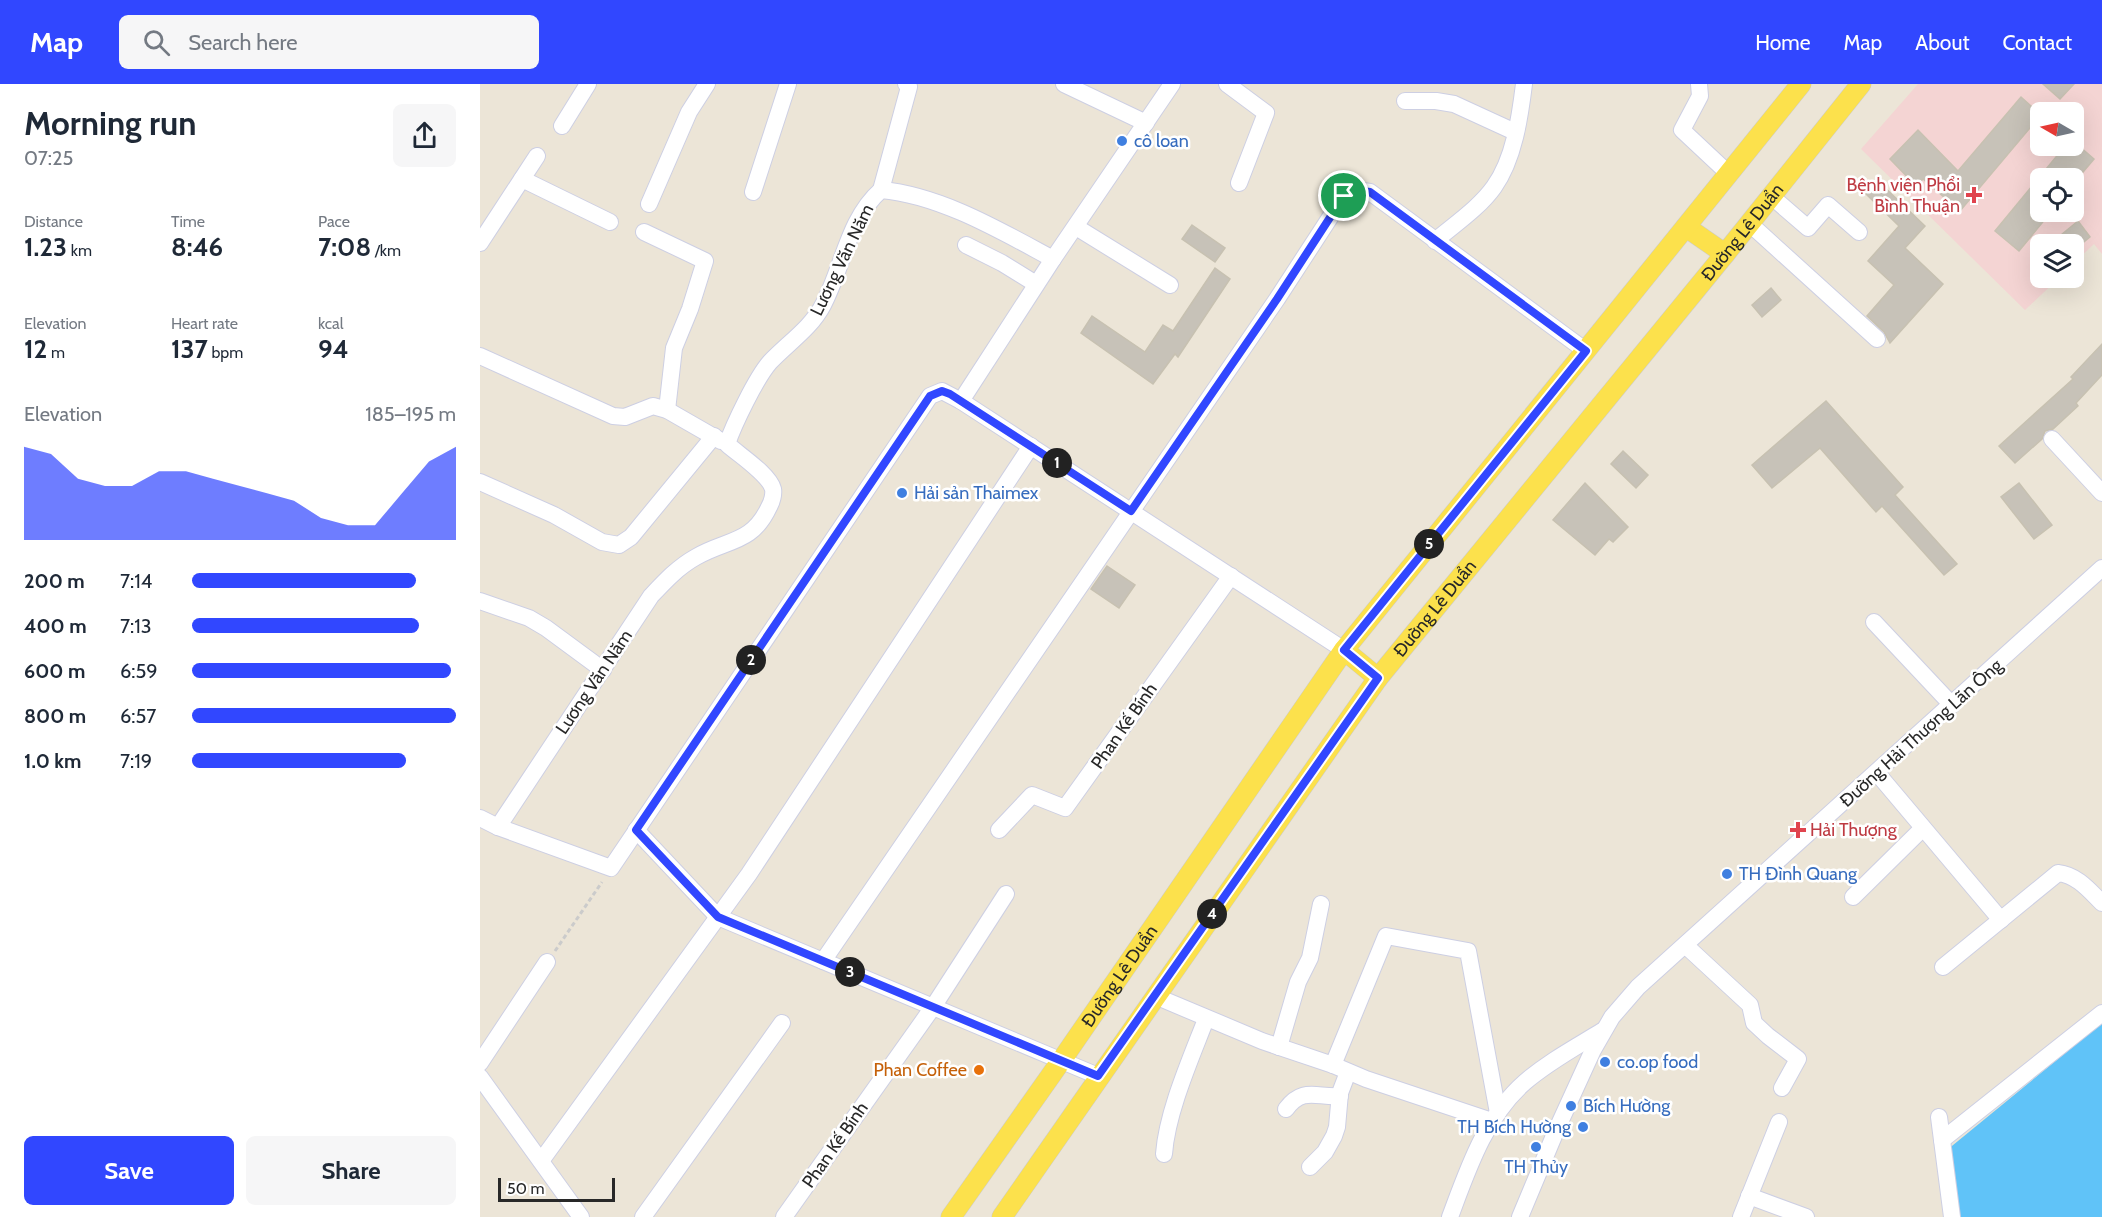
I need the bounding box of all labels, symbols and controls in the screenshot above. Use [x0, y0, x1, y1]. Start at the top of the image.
search box [119, 15, 539, 69]
text: Map [30, 25, 83, 59]
icon: search [140, 26, 173, 59]
text: Search here [188, 29, 297, 56]
text: Home [1755, 30, 1811, 55]
text: Map [1844, 30, 1882, 55]
text: About [1915, 30, 1969, 55]
text: Contact [2002, 30, 2072, 55]
north arrow [2030, 102, 2084, 156]
map controls [2030, 102, 2084, 288]
text: Morning run [24, 103, 196, 143]
button: share [393, 104, 456, 167]
place label: cô loan [1134, 130, 1189, 152]
marker: cô loan [1115, 134, 1129, 148]
text: 07:25 [24, 146, 73, 170]
button: locate [2030, 168, 2084, 222]
pin [1318, 170, 1369, 221]
place label: Bệnh viện Phổi Bình Thuận [1846, 174, 1960, 217]
icon: arrive [1327, 179, 1360, 212]
street label: Đường Lê Duẩn [1697, 179, 1788, 285]
marker: Bệnh viện Phổi Bình Thuận [1965, 186, 1983, 204]
street label: Lương Văn Năm [806, 201, 878, 319]
text: Distance [24, 212, 83, 231]
text: Time [171, 212, 205, 231]
text: Pace [318, 212, 350, 231]
text: 1.23 [24, 231, 67, 263]
text: 8:46 [171, 231, 223, 263]
text: 7:08 [318, 231, 371, 263]
button: layers [2030, 234, 2084, 288]
text: km [67, 241, 92, 260]
text: /km [371, 241, 401, 260]
text: Elevation [24, 314, 87, 333]
text: Heart rate [171, 314, 238, 333]
text: kcal [318, 314, 344, 333]
text: 12 [24, 333, 47, 365]
text: 137 [171, 333, 208, 365]
text: 94 [318, 333, 349, 365]
text: m [47, 343, 65, 362]
text: bpm [208, 343, 243, 362]
text: Elevation [24, 402, 102, 426]
text: 185–195 m [365, 402, 456, 426]
pin: 1 [1042, 448, 1072, 478]
text: 1 [1054, 453, 1060, 472]
place label: Hải sản Thaimex [914, 482, 1039, 504]
marker: Hải sản Thaimex [895, 486, 909, 500]
pin: 5 [1414, 529, 1444, 559]
text: 5 [1425, 534, 1433, 553]
street label: Đường Lê Duẩn [1389, 556, 1481, 661]
text: 200 m [24, 569, 85, 593]
text: 7:14 [120, 569, 152, 593]
text: 400 m [24, 614, 87, 638]
text: 7:13 [120, 614, 152, 638]
street label: Lương Văn Năm [551, 626, 637, 738]
pin: 2 [736, 645, 766, 675]
text: 2 [747, 650, 755, 669]
street label: Đường Hải Thượng Lãn Ông [1835, 654, 2007, 812]
text: 600 m [24, 659, 85, 683]
text: 6:59 [120, 659, 158, 683]
street label: Phan Kế Bính [1086, 679, 1162, 773]
text: 800 m [24, 704, 86, 728]
text: 6:57 [120, 704, 156, 728]
text: 1.0 km [24, 749, 81, 773]
text: 7:19 [120, 749, 152, 773]
place label: Hải Thượng [1810, 819, 1898, 841]
marker: Hải Thượng [1791, 823, 1805, 837]
place label: TH Đình Quang [1739, 863, 1858, 885]
marker: TH Đình Quang [1720, 867, 1734, 881]
pin: 4 [1197, 899, 1227, 929]
text: 4 [1207, 904, 1217, 923]
street label: Đường Lê Duẩn [1077, 921, 1162, 1031]
pin: 3 [835, 957, 865, 987]
text: 3 [846, 962, 854, 981]
place label: co.op food [1617, 1051, 1698, 1073]
marker: co.op food [1598, 1055, 1612, 1069]
place label: Phan Coffee [873, 1059, 967, 1081]
marker: Phan Coffee [972, 1063, 986, 1077]
place label: Bích Hường [1583, 1095, 1671, 1117]
street label: Phan Kế Bính [797, 1098, 873, 1192]
marker: Bích Hường [1564, 1099, 1578, 1113]
place label: TH Bích Hường [1457, 1116, 1572, 1138]
marker: TH Bích Hường [1576, 1120, 1590, 1134]
button: Save [24, 1136, 234, 1205]
button: Share [246, 1136, 456, 1205]
marker: TH Thủy [1529, 1140, 1543, 1154]
place label: TH Thủy [1504, 1156, 1568, 1178]
scale bar [498, 1175, 615, 1202]
text: 50 m [507, 1179, 544, 1198]

